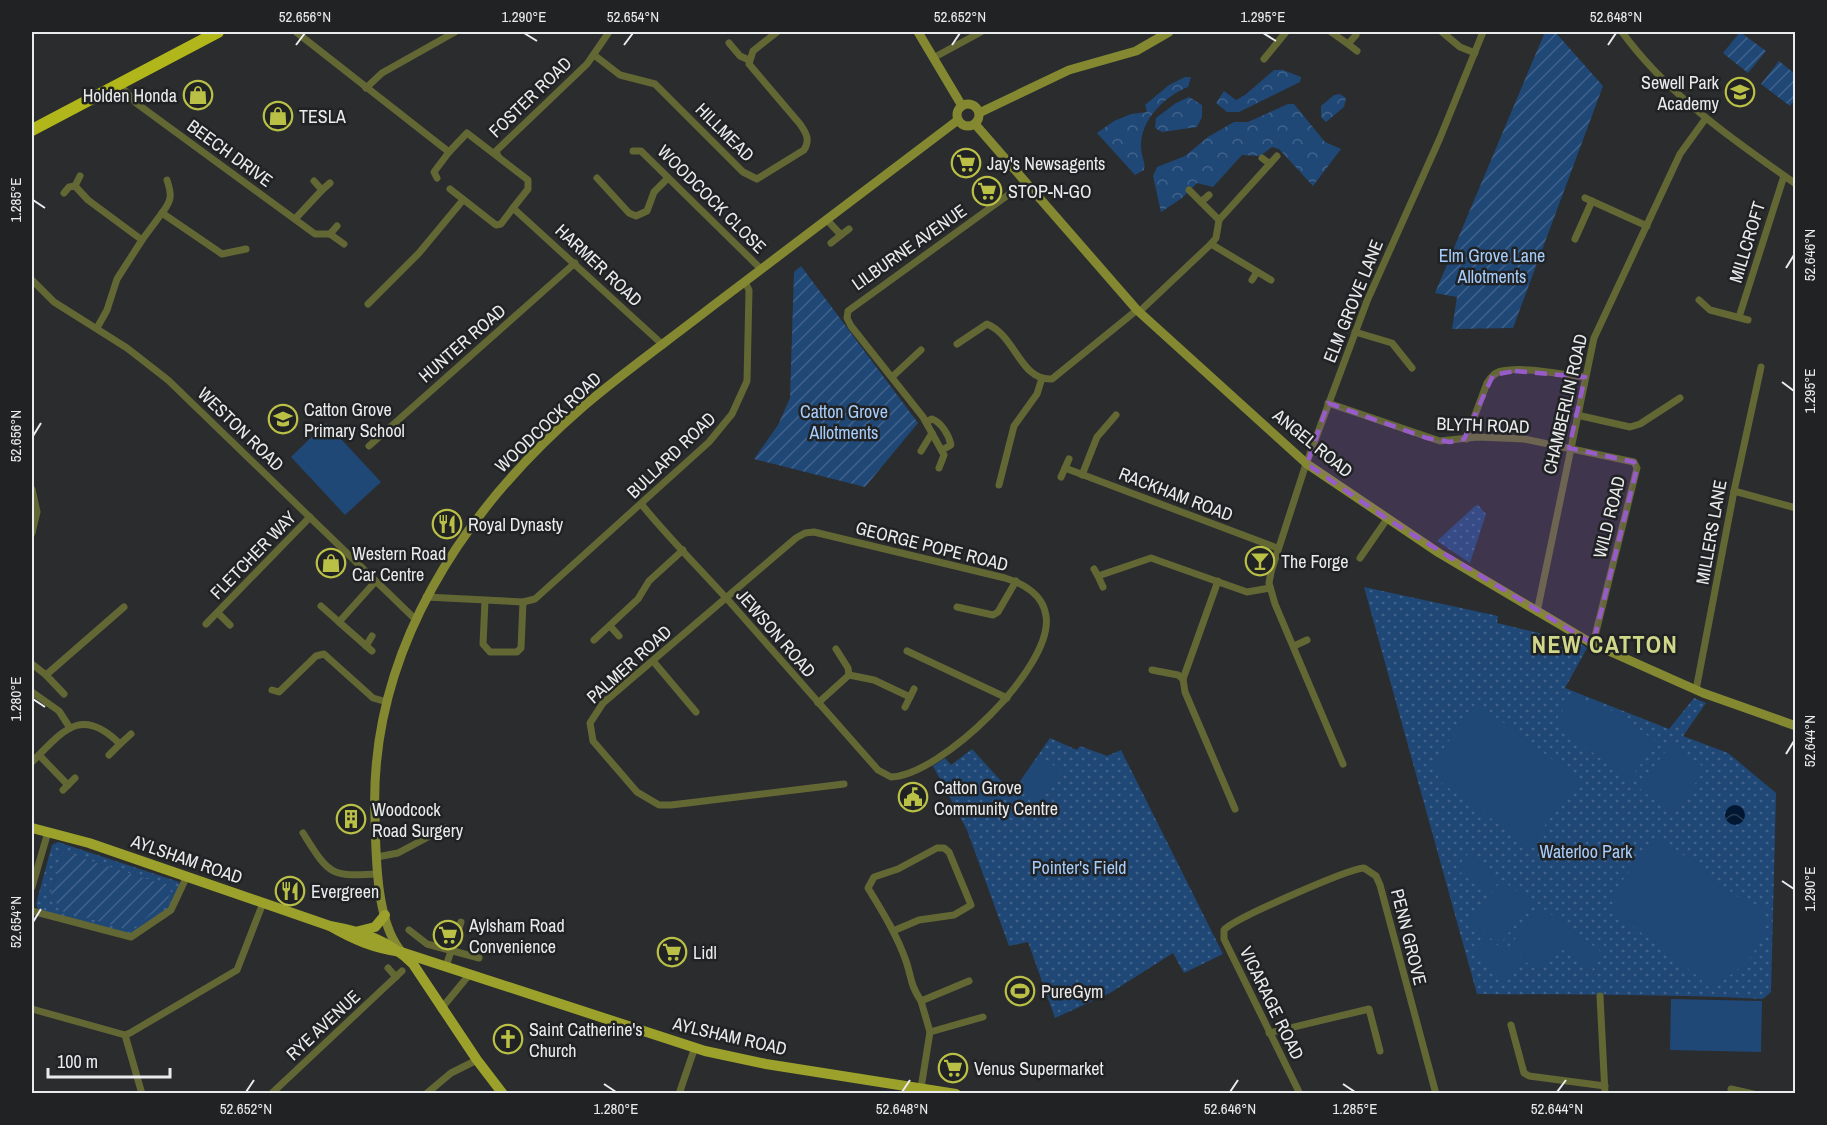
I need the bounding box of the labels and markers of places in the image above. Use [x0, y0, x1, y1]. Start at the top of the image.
place label: Sewell Park Academy [1641, 70, 1720, 116]
school or university icon: Sewell Park Academy [1724, 76, 1756, 108]
shop icon: Holden Honda [182, 79, 214, 111]
place label: Holden Honda [83, 83, 177, 108]
shop icon: TESLA [262, 100, 294, 132]
place label: TESLA [299, 104, 346, 129]
supermarket icon: Jay's Newsagents [950, 147, 982, 179]
place label: Jay's Newsagents [987, 151, 1106, 176]
supermarket icon: STOP-N-GO [971, 175, 1003, 207]
place label: STOP-N-GO [1008, 179, 1091, 204]
place label: Catton Grove Primary School [304, 397, 405, 443]
school or university icon: Catton Grove Primary School [267, 403, 299, 435]
restaurant icon: Royal Dynasty [431, 508, 463, 540]
place label: Royal Dynasty [468, 512, 564, 537]
place label: Western Road Car Centre [352, 541, 446, 587]
bar icon: The Forge [1244, 545, 1276, 577]
shop icon: Western Road Car Centre [315, 547, 347, 579]
place label: The Forge [1281, 549, 1348, 574]
place label: Catton Grove Community Centre [934, 775, 1058, 821]
public building icon: Catton Grove Community Centre [897, 781, 929, 813]
place label: Woodcock Road Surgery [372, 797, 464, 843]
building icon: Woodcock Road Surgery [335, 803, 367, 835]
restaurant icon: Evergreen [274, 875, 306, 907]
place label: Evergreen [311, 879, 379, 904]
place label: Aylsham Road Convenience [468, 913, 565, 959]
supermarket icon: Aylsham Road Convenience [432, 919, 464, 951]
supermarket icon: Lidl [656, 936, 688, 968]
place label: Lidl [693, 940, 717, 965]
sports icon: PureGym [1004, 975, 1036, 1007]
place label: PureGym [1041, 979, 1103, 1004]
place label: Saint Catherine's Church [529, 1017, 643, 1063]
church icon: Saint Catherine's Church [492, 1023, 524, 1055]
supermarket icon: Venus Supermarket [937, 1052, 969, 1084]
place label: Venus Supermarket [974, 1056, 1104, 1081]

